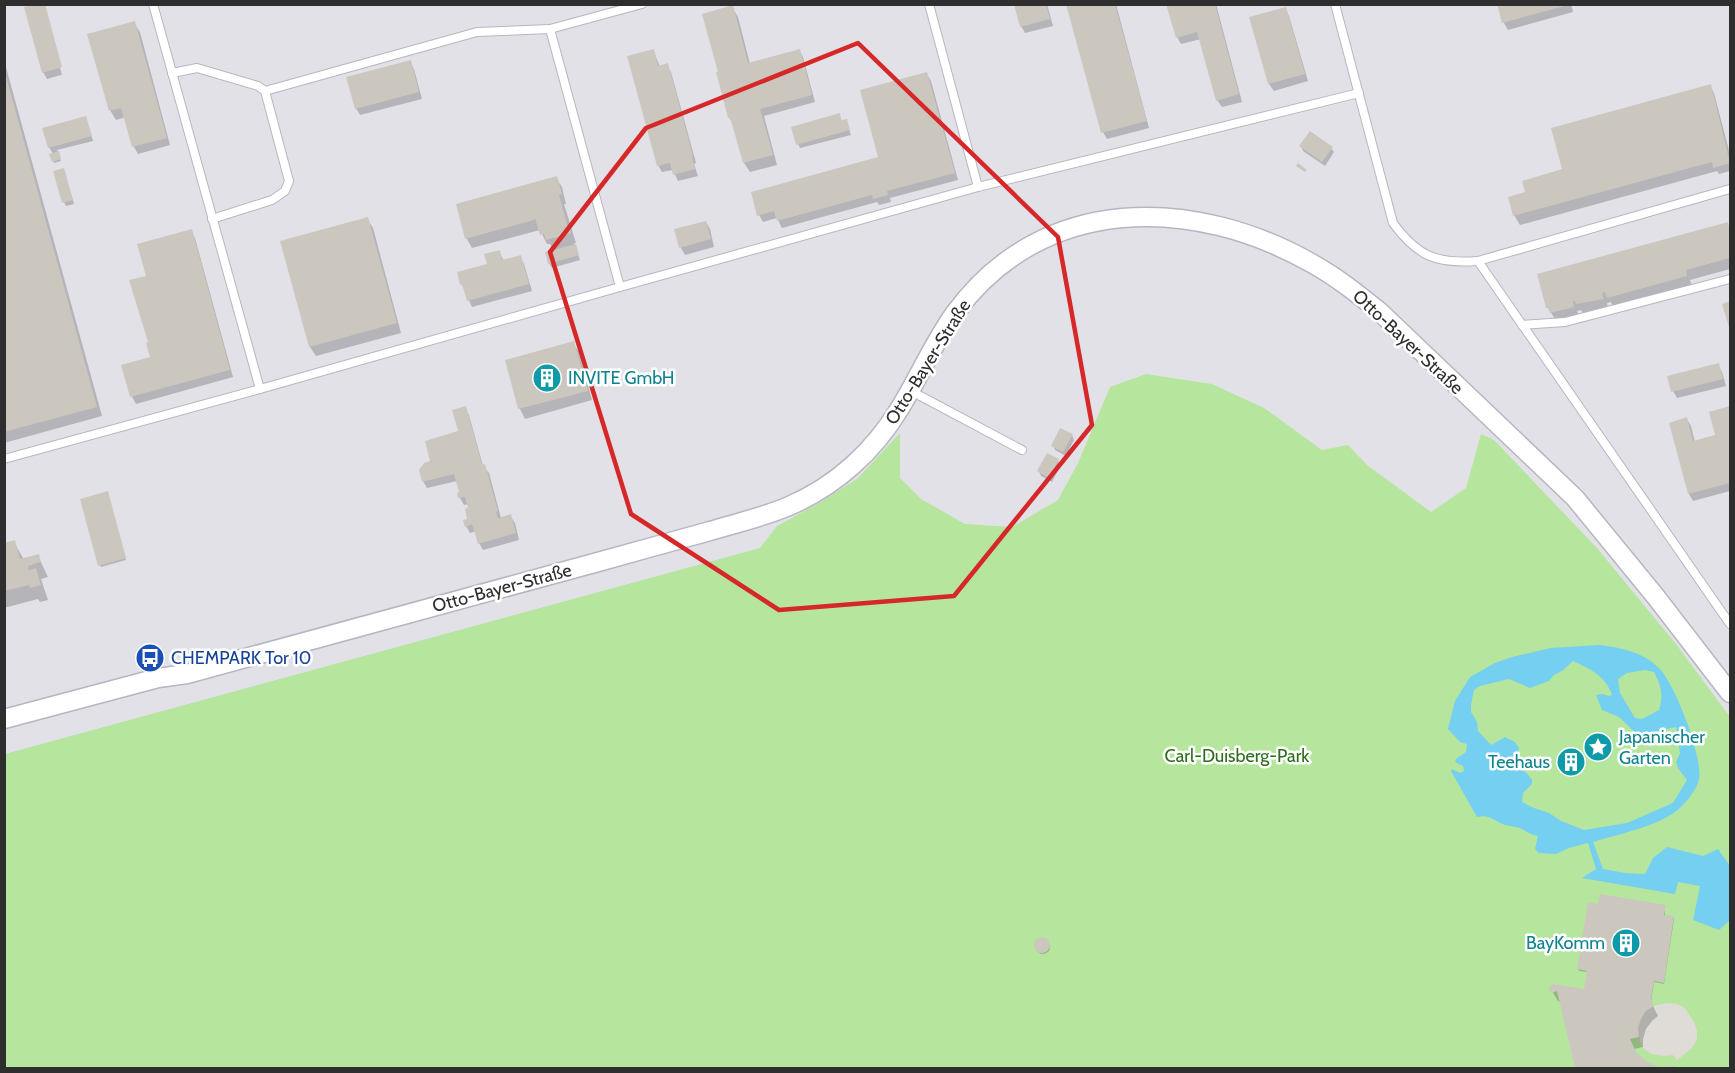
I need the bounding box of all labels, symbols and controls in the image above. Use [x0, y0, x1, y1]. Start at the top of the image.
street label: Otto-Bayer-Straße [1348, 285, 1468, 399]
street label: Otto-Bayer-Straße [881, 295, 975, 429]
building icon: INVITE GmbH [531, 362, 563, 394]
place label: INVITE GmbH [568, 367, 675, 389]
street label: Otto-Bayer-Straße [430, 559, 574, 617]
bus stop icon: CHEMPARK Tor 10 [134, 642, 166, 674]
place label: CHEMPARK Tor 10 [171, 647, 311, 669]
place label: Japanischer Garten [1618, 726, 1705, 769]
place icon: Japanischer Garten [1582, 731, 1614, 763]
park label: Carl-Duisberg-Park [1165, 745, 1310, 767]
building icon: Teehaus [1555, 746, 1587, 778]
place label: Teehaus [1488, 751, 1550, 773]
building icon: BayKomm [1610, 927, 1642, 959]
place label: BayKomm [1526, 932, 1605, 954]

